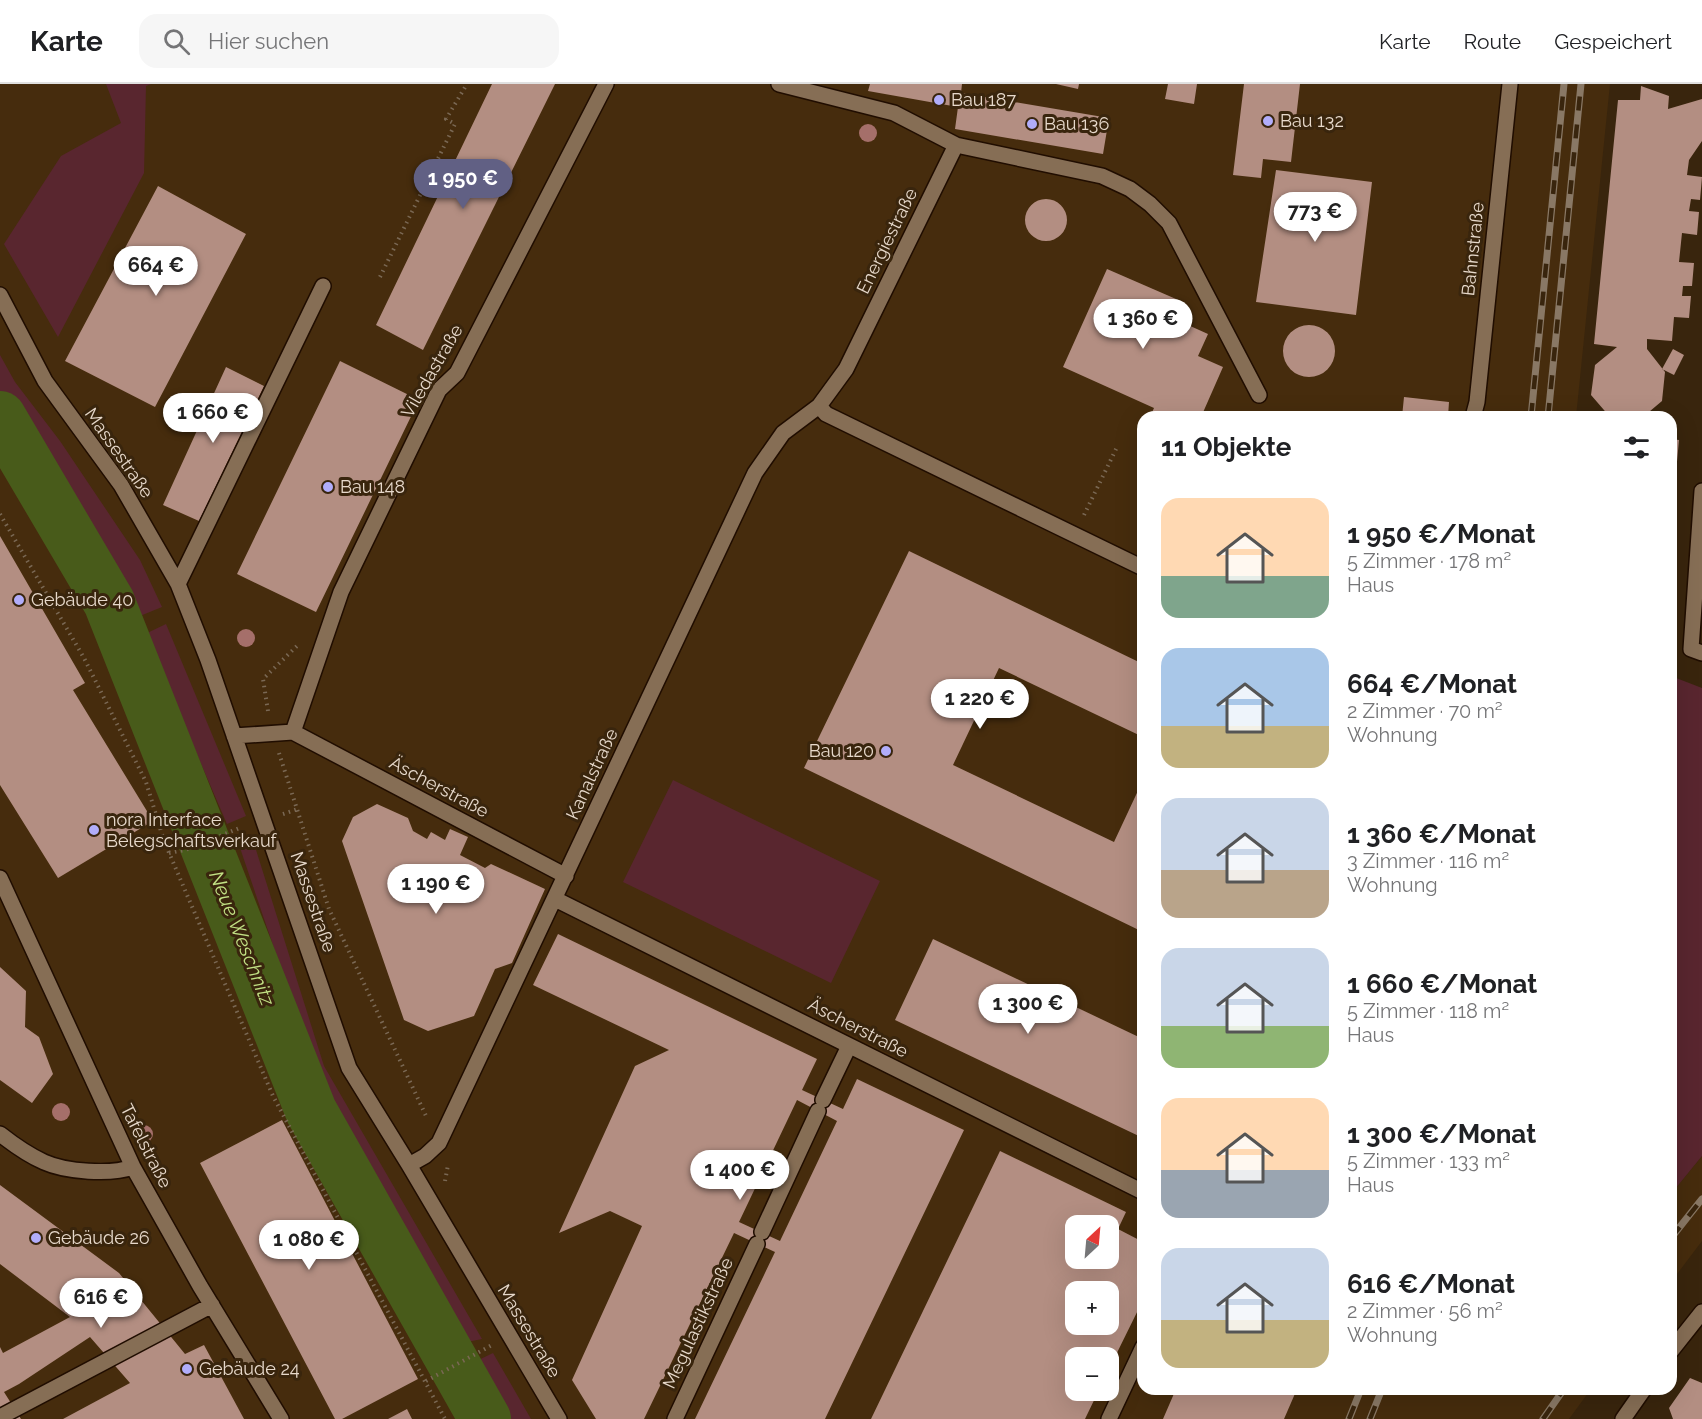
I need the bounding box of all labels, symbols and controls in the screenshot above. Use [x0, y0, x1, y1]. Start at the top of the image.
search box [139, 14, 559, 68]
text: Karte [30, 25, 103, 58]
icon: search [160, 25, 193, 58]
text: Hier suchen [208, 28, 329, 54]
text: Karte [1379, 29, 1431, 54]
text: Route [1464, 29, 1521, 54]
text: Gespeichert [1554, 29, 1672, 54]
place label: Bau 187 [951, 89, 1016, 110]
marker: Bau 187 [932, 93, 946, 107]
place label: Bau 132 [1280, 110, 1344, 131]
place label: Bau 136 [1044, 113, 1109, 134]
marker: Bau 132 [1261, 114, 1275, 128]
marker: Bau 136 [1025, 117, 1039, 131]
pin: 1 950 € [408, 159, 518, 210]
text: 1 950 € [428, 166, 498, 190]
street label: Energiestraße [852, 184, 921, 297]
pin: 773 € [1273, 192, 1357, 243]
text: 773 € [1288, 199, 1342, 223]
street label: Bahnstraße [1457, 201, 1488, 297]
pin: 664 € [114, 246, 198, 297]
text: 664 € [128, 253, 184, 277]
pin: 1 360 € [1088, 299, 1198, 350]
text: 1 360 € [1107, 306, 1179, 330]
street label: Viledastraße [396, 320, 467, 421]
pin: 1 660 € [158, 393, 268, 444]
text: 1 660 € [177, 400, 249, 424]
street label: Massestraße [81, 404, 158, 502]
icon: filters [1620, 431, 1653, 464]
text: 11 Objekte [1161, 432, 1291, 462]
place label: Bau 148 [340, 476, 405, 497]
marker: Bau 148 [321, 480, 335, 494]
text: 1 950 €/Monat [1347, 519, 1535, 549]
icon: home [1209, 522, 1281, 594]
text: 5 Zimmer · 178 m² [1347, 549, 1511, 573]
text: Haus [1347, 573, 1394, 597]
place label: Gebäude 40 [31, 589, 133, 610]
marker: Gebäude 40 [12, 593, 26, 607]
text: 664 €/Monat [1347, 669, 1517, 699]
icon: home [1209, 672, 1281, 744]
pin: 1 220 € [925, 679, 1035, 730]
text: 1 220 € [945, 686, 1015, 710]
text: 2 Zimmer · 70 m² [1347, 699, 1503, 723]
text: Wohnung [1347, 723, 1438, 747]
street label: Kanalstraße [561, 725, 622, 823]
place label: Bau 120 [809, 740, 874, 761]
marker: Bau 120 [879, 744, 893, 758]
street label: Äscherstraße [386, 752, 493, 822]
place label: nora Interface Belegschaftsverkauf [106, 809, 278, 851]
text: 1 360 €/Monat [1347, 819, 1536, 849]
icon: home [1209, 822, 1281, 894]
marker: nora Interface Belegschaftsverkauf [87, 823, 101, 837]
street label: Massestraße [286, 849, 341, 955]
text: 3 Zimmer · 116 m² [1347, 849, 1509, 873]
pin: 1 190 € [381, 864, 491, 915]
water label: Neue Weschnitz [204, 867, 280, 1010]
text: 1 190 € [401, 871, 471, 895]
text: Wohnung [1347, 873, 1438, 897]
text: 1 660 €/Monat [1347, 969, 1537, 999]
icon: home [1209, 972, 1281, 1044]
pin: 1 300 € [973, 984, 1083, 1035]
text: 1 300 € [992, 991, 1064, 1015]
street label: Äscherstraße [805, 993, 912, 1062]
text: 5 Zimmer · 118 m² [1347, 999, 1509, 1023]
text: Haus [1347, 1023, 1394, 1047]
street label: Tafelstraße [116, 1100, 177, 1192]
text: 1 300 €/Monat [1347, 1119, 1536, 1149]
icon: home [1209, 1122, 1281, 1194]
text: 5 Zimmer · 133 m² [1347, 1149, 1510, 1173]
pin: 1 400 € [685, 1150, 795, 1201]
text: 1 400 € [704, 1157, 776, 1181]
text: Haus [1347, 1173, 1394, 1197]
north arrow [1065, 1215, 1119, 1269]
map controls [1065, 1215, 1119, 1401]
pin: 1 080 € [254, 1220, 364, 1271]
place label: Gebäude 26 [48, 1227, 150, 1248]
text: 1 080 € [273, 1227, 345, 1251]
marker: Gebäude 26 [29, 1231, 43, 1245]
street label: Megulastikstraße [658, 1254, 737, 1392]
text: 616 €/Monat [1347, 1269, 1515, 1299]
icon: home [1209, 1272, 1281, 1344]
pin: 616 € [59, 1278, 143, 1329]
street label: Massestraße [493, 1280, 566, 1381]
button: + [1065, 1281, 1119, 1335]
text: 616 € [74, 1285, 128, 1309]
text: 2 Zimmer · 56 m² [1347, 1299, 1503, 1323]
text: Wohnung [1347, 1323, 1438, 1347]
button: − [1065, 1347, 1119, 1401]
place label: Gebäude 24 [199, 1358, 300, 1379]
marker: Gebäude 24 [180, 1362, 194, 1376]

